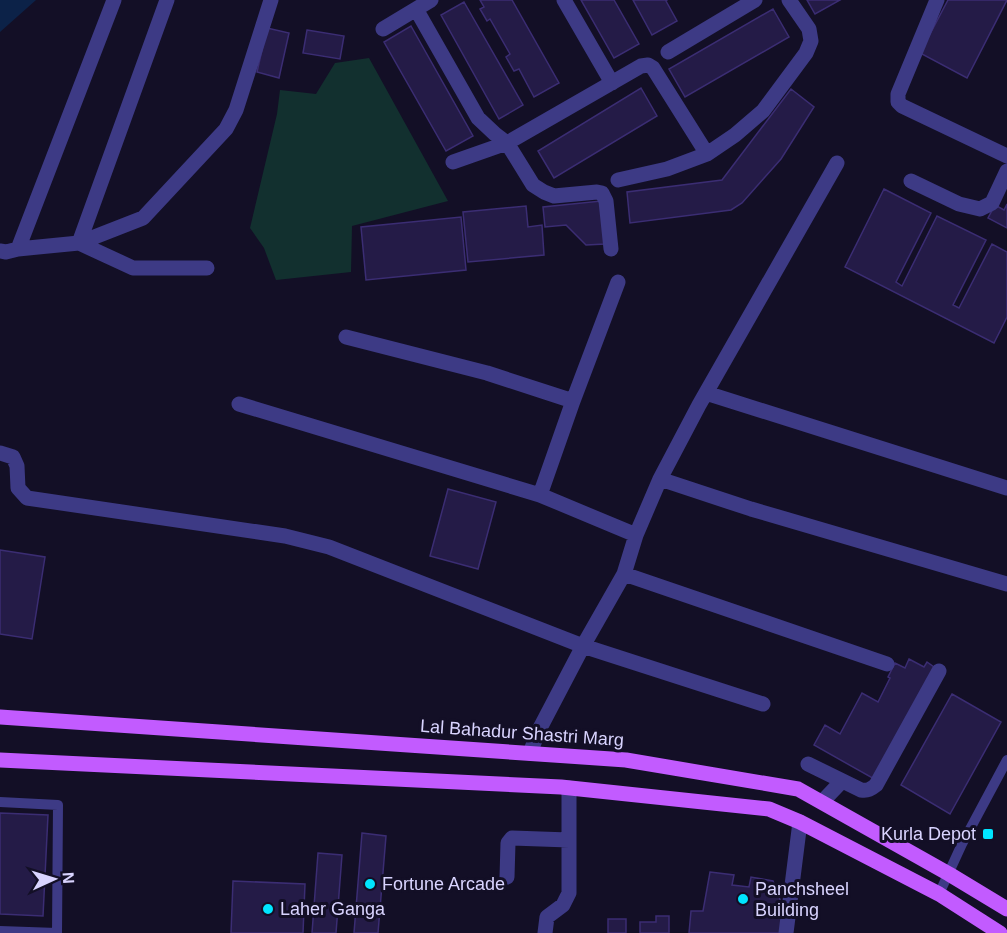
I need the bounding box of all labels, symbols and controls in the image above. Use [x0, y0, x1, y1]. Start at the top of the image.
street label: Lal Bahadur Shastri Marg [419, 716, 625, 750]
place label: Kurla Depot [881, 824, 976, 844]
marker: Kurla Depot [981, 827, 995, 841]
north arrow [24, 849, 84, 909]
text: N [60, 872, 77, 884]
place label: Fortune Arcade [382, 874, 505, 894]
marker: Fortune Arcade [363, 877, 377, 891]
place label: Panchsheel Building [755, 879, 849, 920]
marker: Panchsheel Building [736, 892, 750, 906]
place label: Laher Ganga [280, 899, 386, 919]
marker: Laher Ganga [261, 902, 275, 916]

